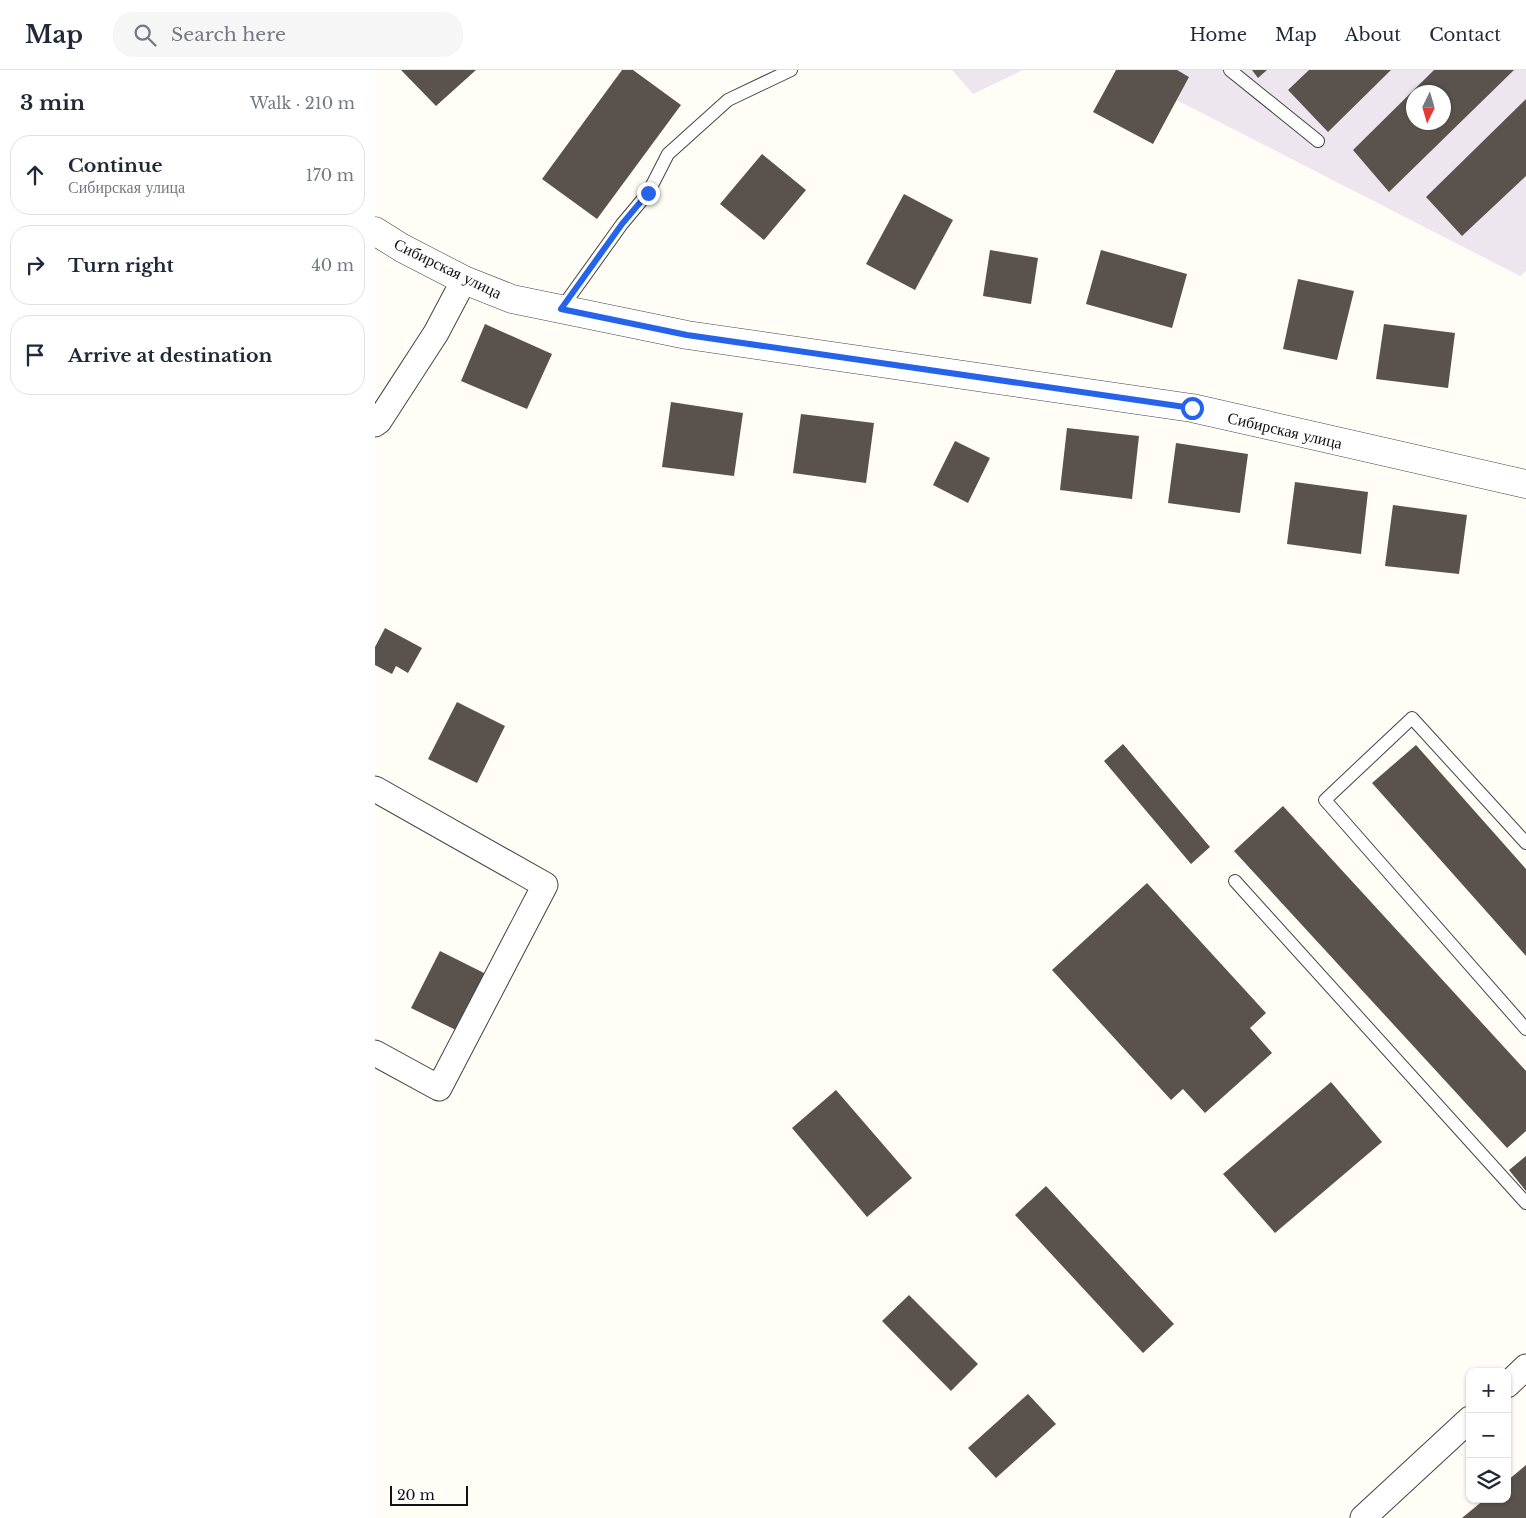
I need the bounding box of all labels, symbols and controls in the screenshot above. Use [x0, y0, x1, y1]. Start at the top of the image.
search box [113, 12, 463, 57]
text: Map [25, 20, 83, 49]
icon: search [131, 21, 159, 49]
text: Search here [171, 23, 286, 46]
text: Home [1189, 24, 1247, 46]
text: Map [1275, 24, 1317, 46]
text: About [1345, 24, 1401, 46]
text: Contact [1429, 24, 1501, 46]
north arrow [1406, 85, 1451, 130]
text: 3 min [20, 90, 85, 116]
text: Walk · 210 m [250, 93, 355, 113]
text: Continue [68, 154, 163, 177]
icon: ahead [21, 161, 49, 189]
text: 170 m [306, 165, 354, 185]
text: Сибирская улица [68, 177, 185, 197]
route end [637, 182, 660, 205]
street label: Сибирская улица [391, 233, 505, 303]
icon: right [21, 251, 49, 279]
text: Turn right [68, 254, 174, 277]
text: 40 m [311, 255, 354, 275]
icon: arrive [21, 341, 49, 369]
text: Arrive at destination [68, 344, 272, 367]
route start [1181, 397, 1204, 420]
street label: Сибирская улица [1226, 407, 1344, 453]
map controls [1466, 1368, 1511, 1503]
button: + [1466, 1368, 1511, 1413]
button: − [1466, 1413, 1511, 1458]
button: layers [1466, 1458, 1511, 1503]
scale bar [390, 1483, 467, 1506]
text: 20 m [397, 1486, 435, 1504]

